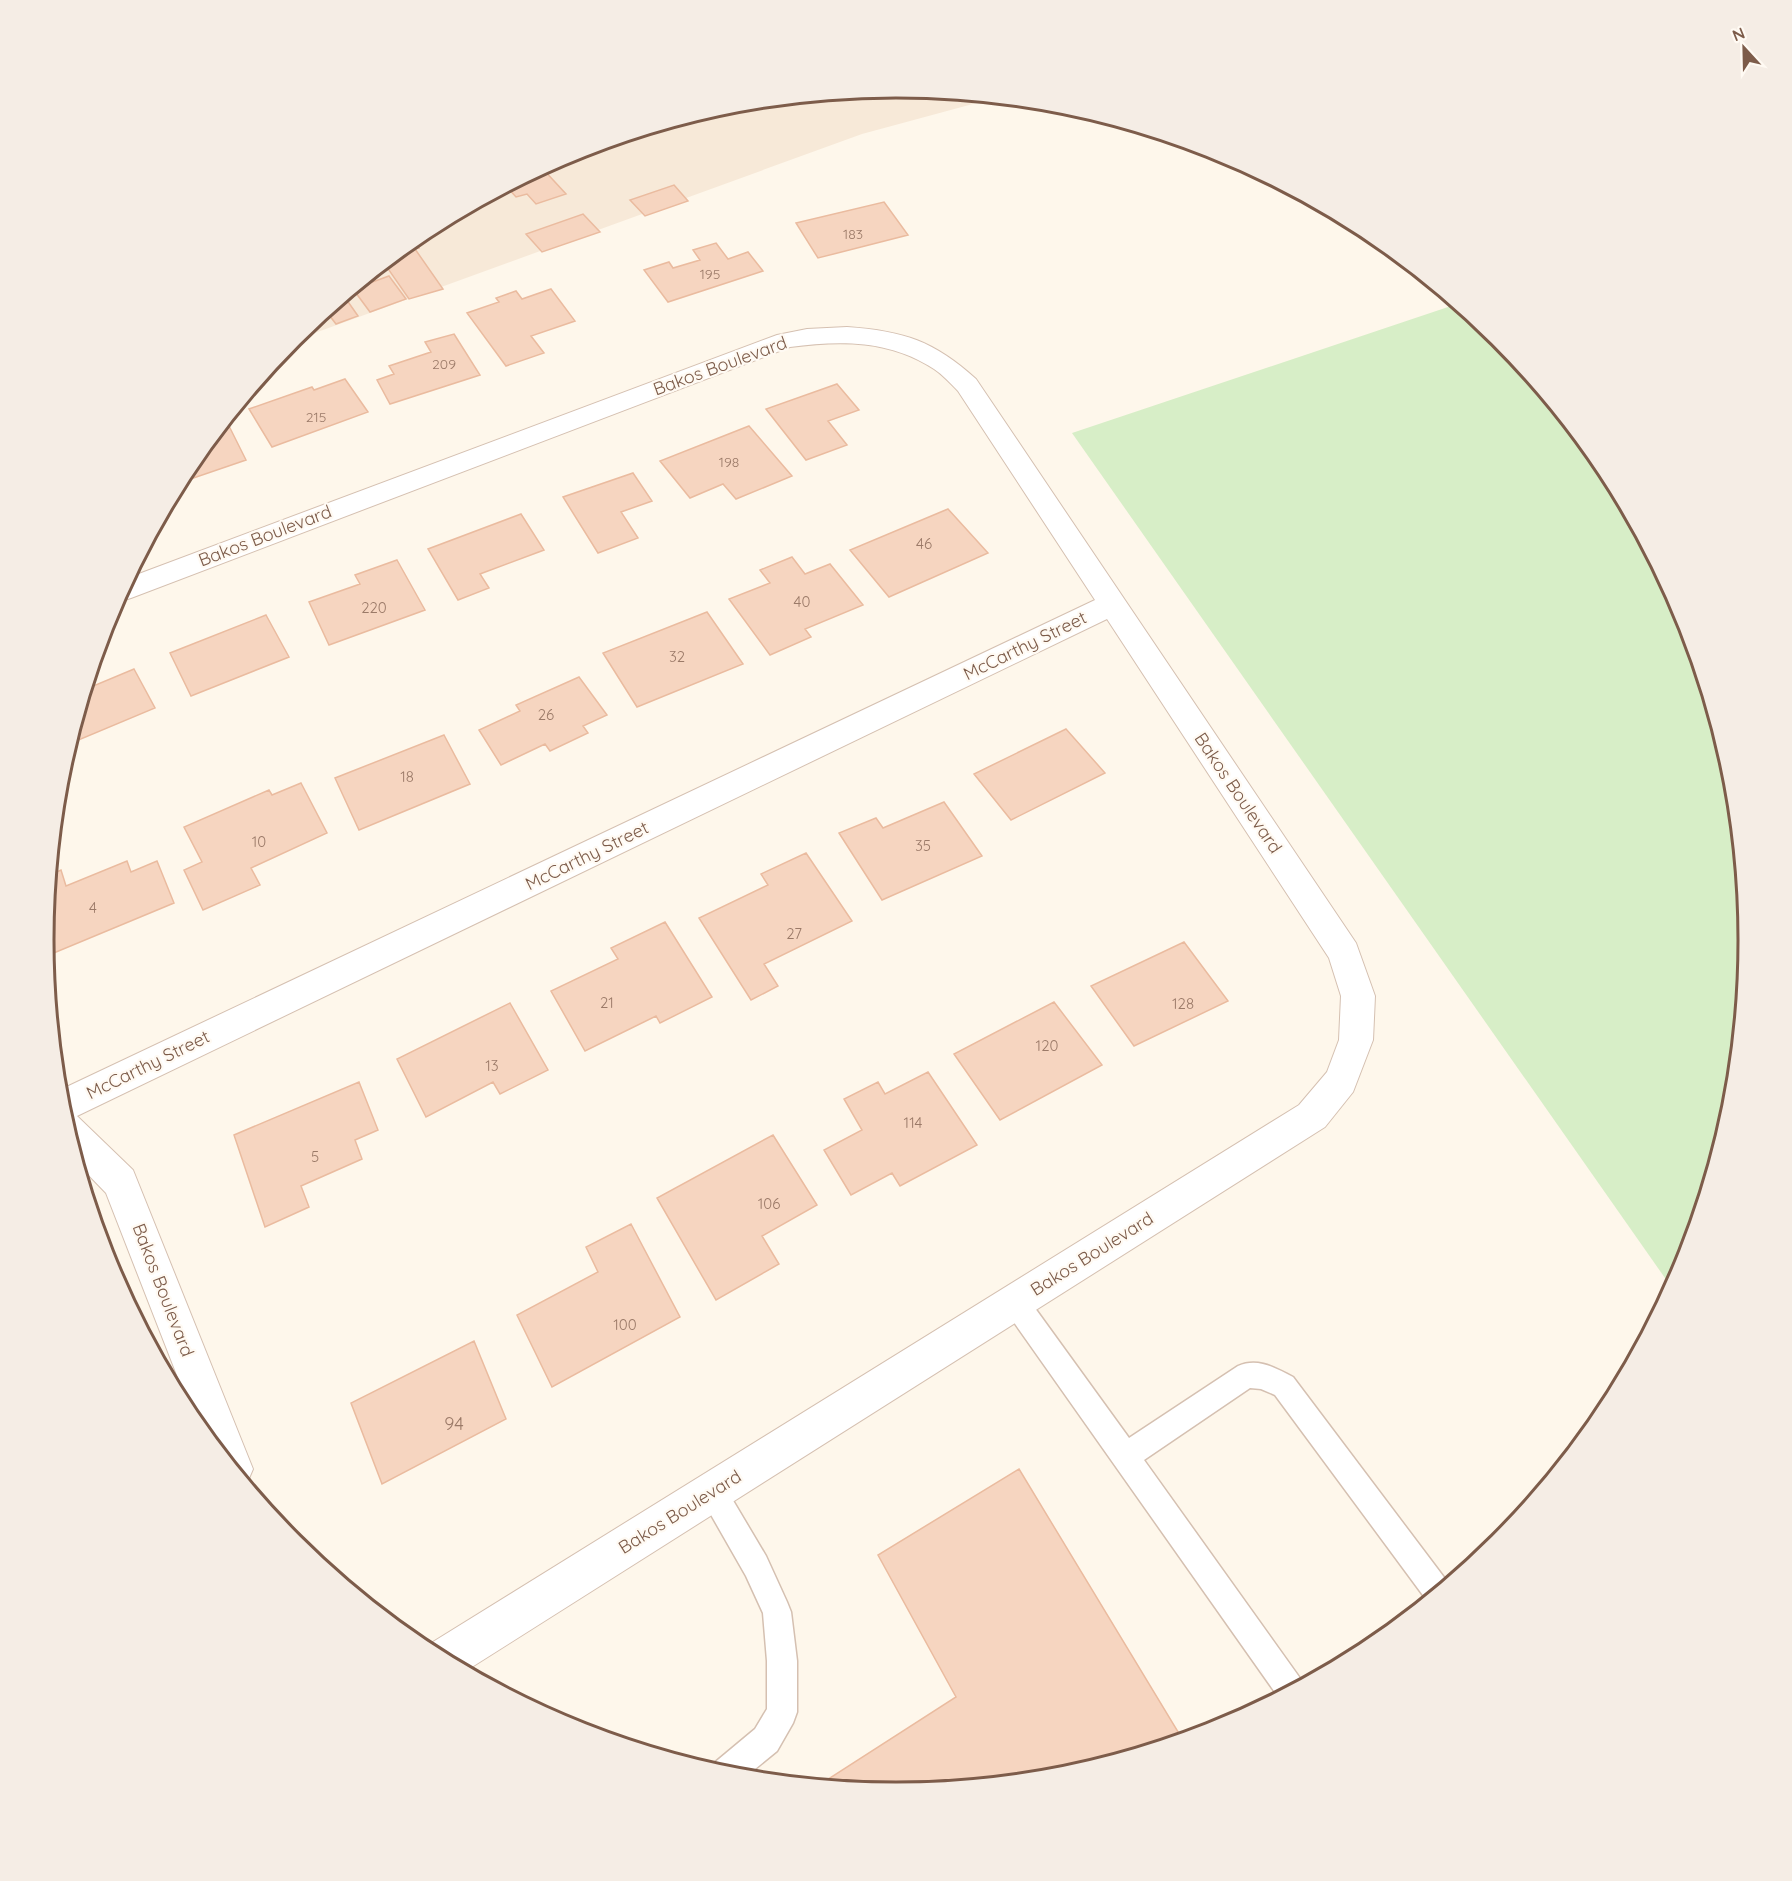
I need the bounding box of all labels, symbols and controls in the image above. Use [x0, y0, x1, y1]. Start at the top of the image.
north arrow [1714, 18, 1774, 78]
text: N [1729, 23, 1748, 46]
house number: 183 [843, 225, 863, 243]
house number: 195 [700, 265, 720, 283]
street label: Bakos Boulevard [650, 331, 790, 400]
house number: 209 [432, 355, 456, 373]
house number: 215 [306, 408, 326, 426]
house number: 198 [719, 453, 739, 471]
street label: Bakos Boulevard [195, 500, 335, 571]
house number: 46 [916, 534, 932, 553]
house number: 40 [794, 592, 810, 611]
house number: 220 [361, 598, 387, 617]
street label: McCarthy Street [959, 606, 1090, 685]
house number: 32 [669, 647, 685, 666]
house number: 26 [538, 705, 554, 724]
street label: Bakos Boulevard [1190, 728, 1287, 858]
house number: 18 [400, 767, 414, 786]
street label: McCarthy Street [521, 816, 652, 895]
house number: 10 [252, 832, 266, 851]
house number: 35 [915, 836, 931, 855]
house number: 4 [89, 898, 97, 917]
house number: 27 [786, 924, 802, 943]
house number: 21 [600, 993, 614, 1012]
house number: 128 [1172, 994, 1194, 1013]
street label: McCarthy Street [82, 1025, 213, 1104]
house number: 120 [1036, 1036, 1058, 1055]
house number: 13 [485, 1056, 499, 1075]
house number: 114 [904, 1113, 922, 1132]
house number: 5 [311, 1147, 319, 1166]
house number: 106 [758, 1194, 780, 1213]
street label: Bakos Boulevard [1026, 1207, 1158, 1301]
street label: Bakos Boulevard [128, 1220, 199, 1360]
house number: 100 [613, 1315, 637, 1334]
house number: 94 [444, 1412, 464, 1435]
street label: Bakos Boulevard [614, 1465, 746, 1559]

